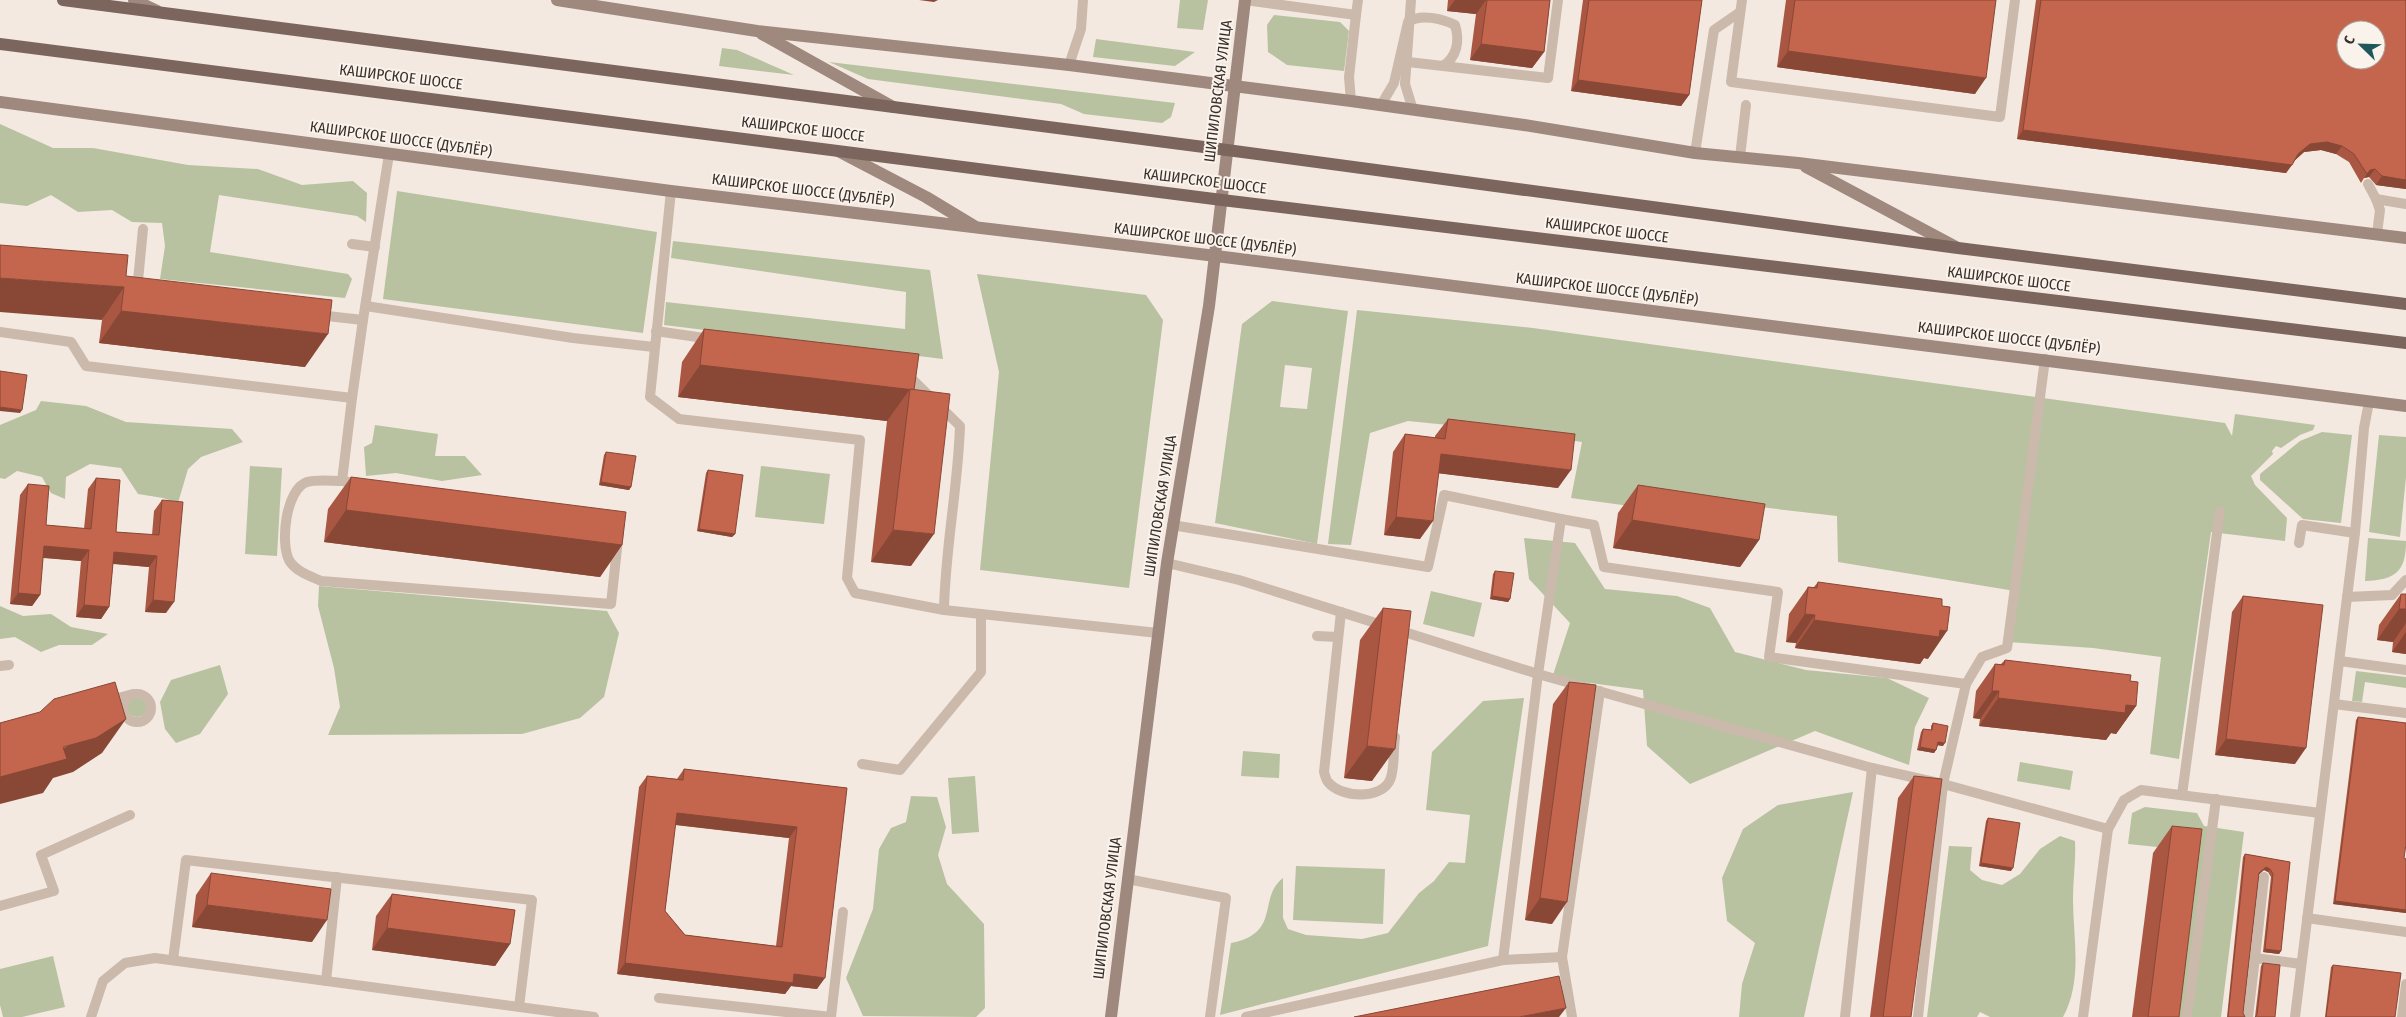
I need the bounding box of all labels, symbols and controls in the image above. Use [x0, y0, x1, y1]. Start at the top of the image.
street label: ШИПИЛОВСКАЯ УЛИЦА [1200, 19, 1236, 163]
north arrow [2336, 20, 2386, 70]
text: С [2340, 33, 2359, 47]
street label: КАШИРСКОЕ ШОССЕ [338, 60, 464, 94]
street label: КАШИРСКОЕ ШОССЕ [740, 112, 866, 146]
street label: КАШИРСКОЕ ШОССЕ (ДУБЛЁР) [309, 117, 493, 161]
street label: КАШИРСКОЕ ШОССЕ [1142, 164, 1268, 198]
street label: КАШИРСКОЕ ШОССЕ (ДУБЛЁР) [711, 170, 895, 210]
street label: КАШИРСКОЕ ШОССЕ [1544, 213, 1670, 247]
street label: КАШИРСКОЕ ШОССЕ (ДУБЛЁР) [1113, 219, 1297, 259]
street label: КАШИРСКОЕ ШОССЕ [1946, 262, 2072, 296]
street label: КАШИРСКОЕ ШОССЕ (ДУБЛЁР) [1515, 269, 1699, 309]
street label: КАШИРСКОЕ ШОССЕ (ДУБЛЁР) [1917, 318, 2101, 358]
street label: ШИПИЛОВСКАЯ УЛИЦА [1140, 434, 1180, 578]
street label: ШИПИЛОВСКАЯ УЛИЦА [1089, 836, 1125, 980]

